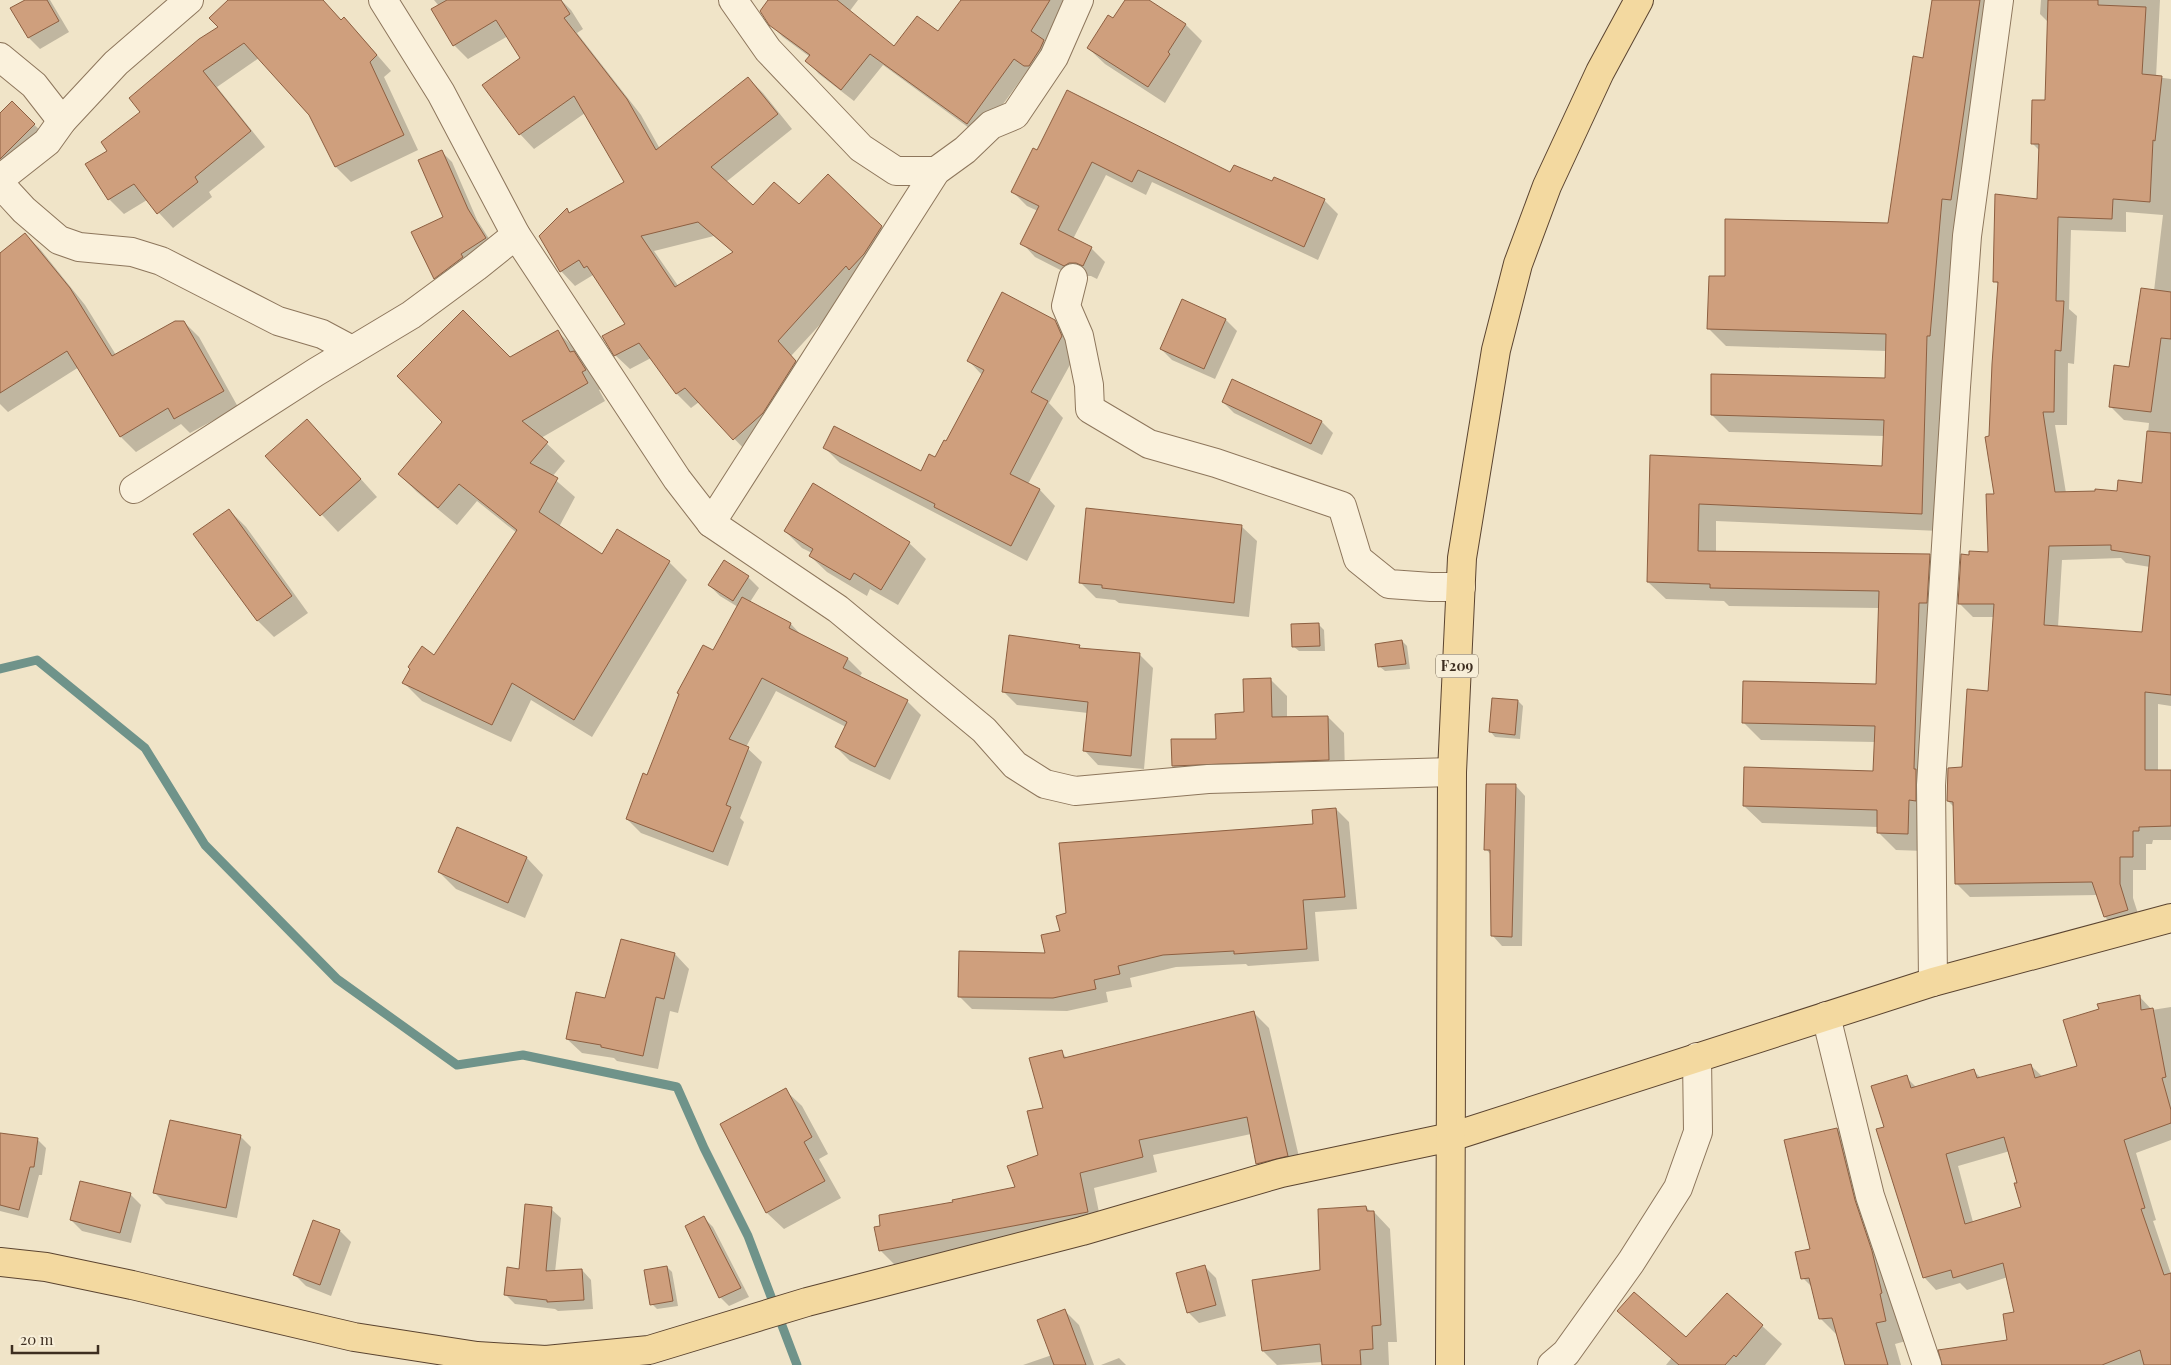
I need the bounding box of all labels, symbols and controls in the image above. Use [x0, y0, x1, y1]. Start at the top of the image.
road number: F209 [1436, 654, 1478, 678]
scale bar [12, 1322, 99, 1354]
text: 20 m [20, 1329, 54, 1349]

